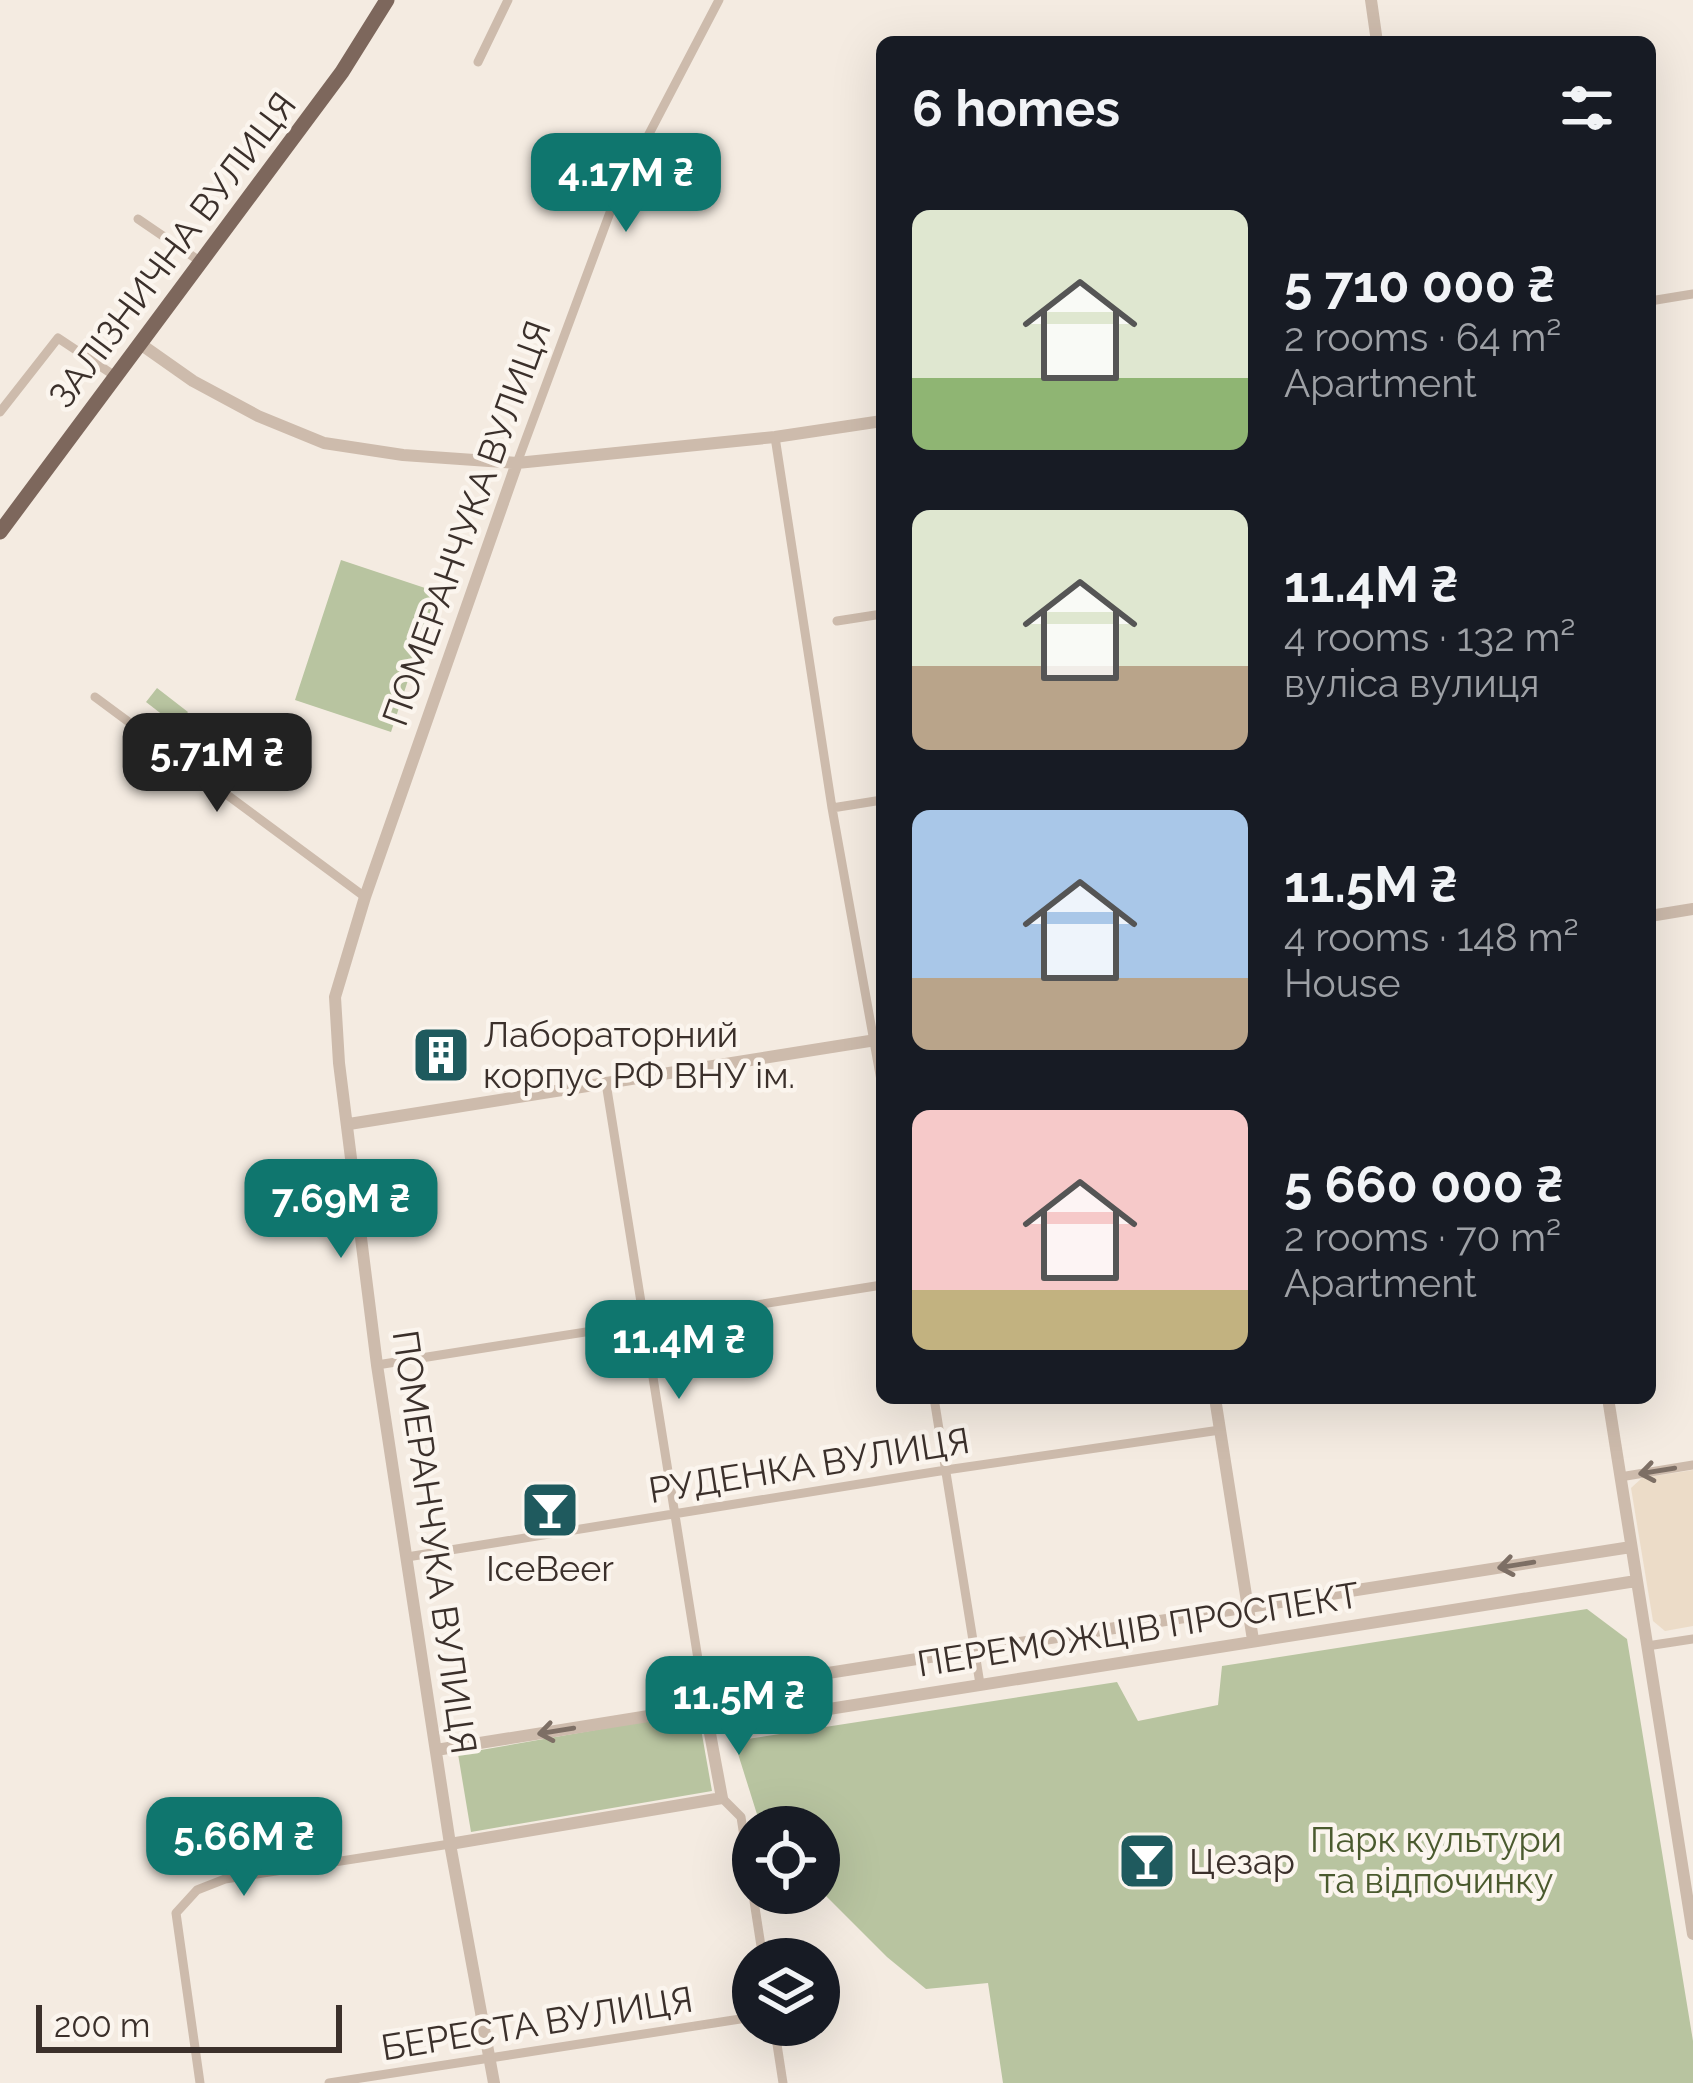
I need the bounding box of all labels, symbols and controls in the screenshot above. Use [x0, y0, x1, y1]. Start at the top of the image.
icon: filters [1554, 75, 1620, 141]
text: 6 homes [912, 78, 1120, 138]
street label: ЗАЛІЗНИЧНА ВУЛИЦЯ [40, 84, 304, 416]
pin: 4.17M ₴ [515, 133, 737, 235]
text: 4.17M ₴ [558, 149, 694, 195]
text: 5 710 000 ₴ [1284, 254, 1555, 314]
icon: home [1008, 258, 1152, 402]
text: 2 rooms · 64 m² [1284, 314, 1561, 360]
street label: ПОМЕРАНЧУКА ВУЛИЦЯ [373, 315, 559, 731]
text: Apartment [1284, 360, 1477, 406]
text: 11.4M ₴ [1284, 554, 1459, 614]
icon: home [1008, 558, 1152, 702]
text: 4 rooms · 132 m² [1284, 614, 1575, 660]
text: вуліса вулиця [1284, 660, 1539, 706]
pin: 5.71M ₴ [106, 713, 328, 815]
text: 5.71M ₴ [150, 729, 284, 775]
text: 11.5M ₴ [1284, 854, 1458, 914]
icon: home [1008, 858, 1152, 1002]
text: 4 rooms · 148 m² [1284, 914, 1579, 960]
text: House [1284, 960, 1401, 1006]
place label: Лабораторний корпус РФ ВНУ ім. [483, 1013, 795, 1096]
building icon: Лабораторний корпус РФ ВНУ ім. [410, 1024, 472, 1086]
text: 5 660 000 ₴ [1284, 1154, 1563, 1214]
icon: home [1008, 1158, 1152, 1302]
pin: 7.69M ₴ [230, 1159, 452, 1261]
text: 7.69M ₴ [271, 1175, 411, 1221]
text: 2 rooms · 70 m² [1284, 1214, 1561, 1260]
text: Apartment [1284, 1260, 1477, 1306]
pin: 11.4M ₴ [568, 1300, 790, 1402]
text: 11.4M ₴ [612, 1316, 746, 1362]
street label: ПОМЕРАНЧУКА ВУЛИЦЯ [384, 1327, 486, 1757]
street label: РУДЕНКА ВУЛИЦЯ [646, 1419, 972, 1511]
one-way arrow [1638, 1461, 1677, 1484]
bar icon: IceBeer [519, 1479, 581, 1541]
place label: IceBeer [486, 1547, 614, 1589]
one-way arrow [1497, 1554, 1536, 1577]
street label: ПЕРЕМОЖЦІВ ПРОСПЕКТ [914, 1573, 1362, 1685]
pin: 11.5M ₴ [628, 1656, 850, 1758]
text: 11.5M ₴ [673, 1672, 805, 1718]
one-way arrow [538, 1720, 577, 1743]
pin: 5.66M ₴ [133, 1797, 355, 1899]
map controls [732, 1806, 840, 2046]
button: locate [732, 1806, 840, 1914]
text: 5.66M ₴ [173, 1813, 315, 1859]
park label: Парк культури та відпочинку [1310, 1818, 1562, 1901]
bar icon: Цезар [1116, 1830, 1178, 1892]
place label: Цезар [1189, 1840, 1295, 1882]
button: layers [732, 1938, 840, 2046]
street label: БЕРЕСТА ВУЛИЦЯ [378, 1978, 696, 2068]
scale bar [36, 1999, 342, 2052]
text: 200 m [54, 2006, 150, 2045]

